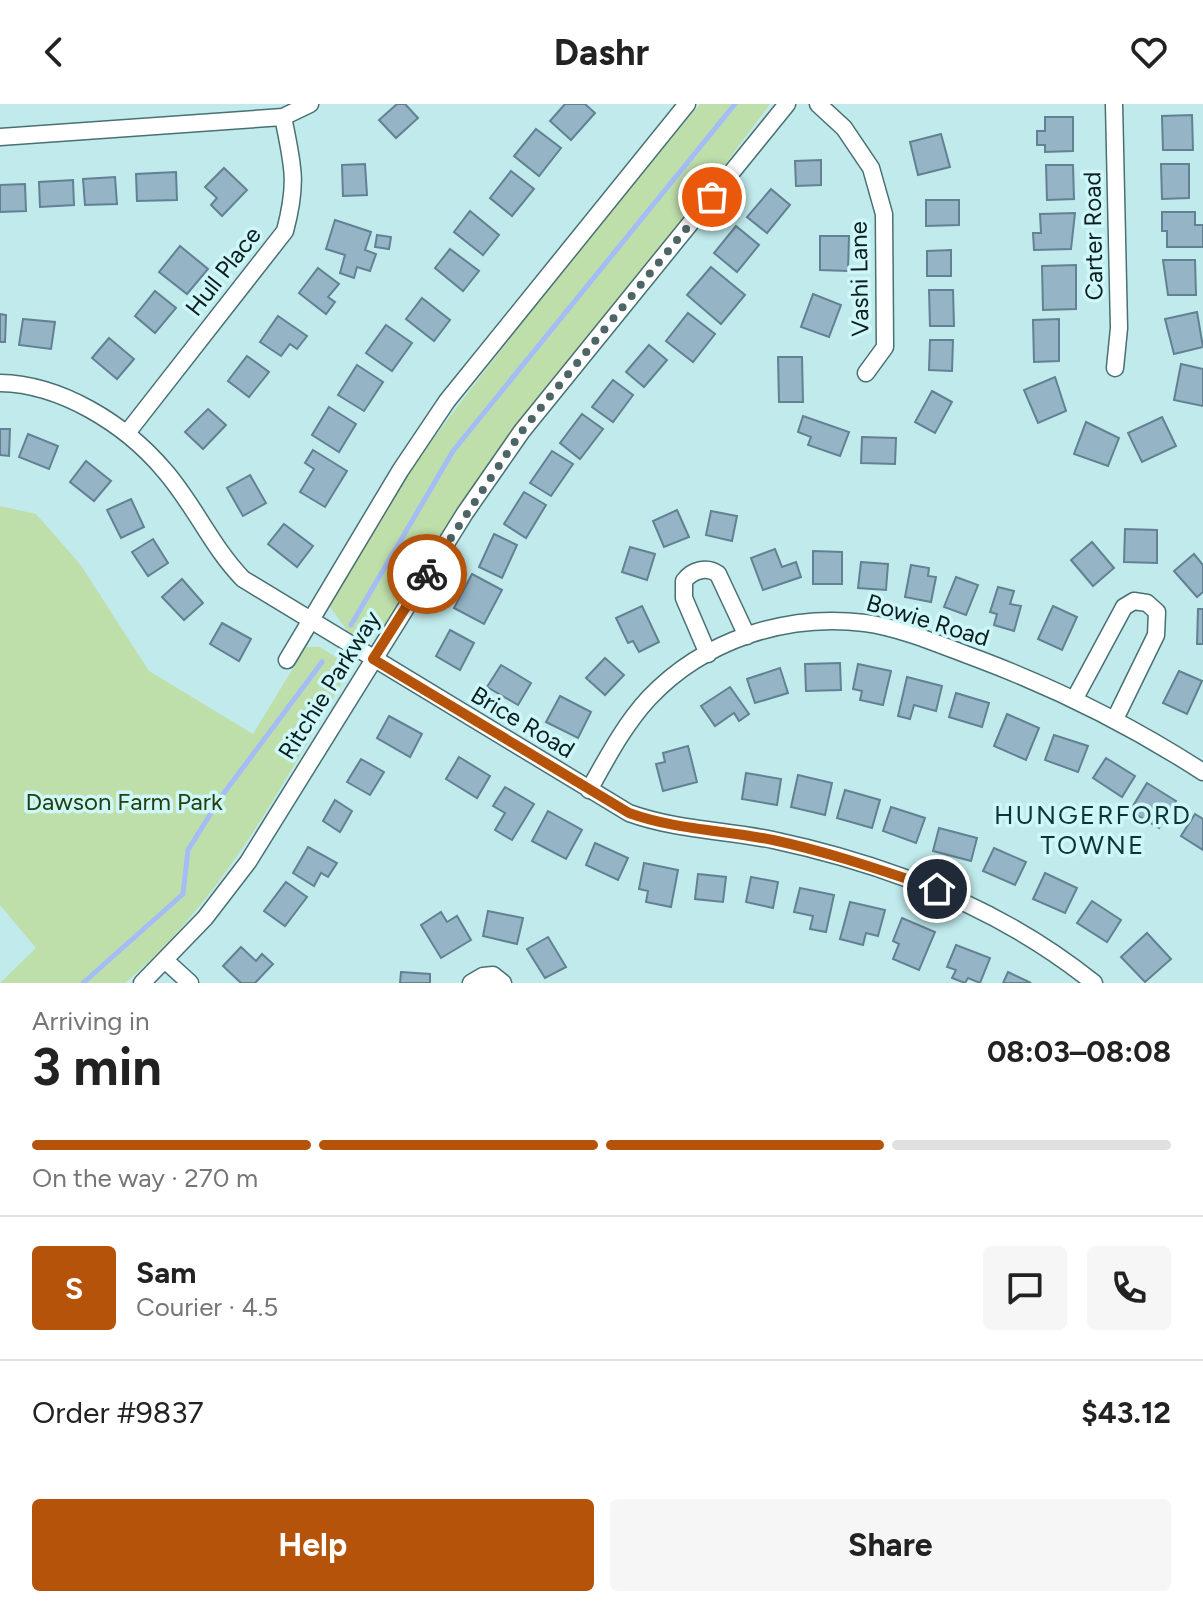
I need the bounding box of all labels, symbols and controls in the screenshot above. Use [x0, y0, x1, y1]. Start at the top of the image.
icon: back [32, 30, 76, 74]
icon: heart [1127, 30, 1171, 74]
text: Dashr [554, 31, 649, 74]
pin [678, 163, 746, 231]
street label: Carter Road [1077, 171, 1109, 301]
icon: bag [690, 175, 734, 219]
street label: Hull Place [179, 221, 267, 321]
street label: Vashi Lane [843, 221, 875, 337]
courier [387, 534, 467, 614]
icon: bike [405, 552, 449, 596]
street label: Bowie Road [863, 588, 993, 652]
street label: Ritchie Parkway [272, 605, 386, 765]
street label: Brice Road [466, 680, 580, 764]
park label: Dawson Farm Park [25, 787, 223, 816]
district label: HUNGERFORD TOWNE [994, 799, 1192, 861]
pin [903, 855, 971, 923]
icon: home [915, 867, 959, 911]
text: Arriving in [32, 1005, 150, 1037]
text: 08:03–08:08 [987, 1033, 1171, 1070]
text: 3 min [32, 1036, 162, 1098]
text: On the way · 270 m [32, 1162, 258, 1194]
button: chat [983, 1246, 1067, 1330]
button: phone [1087, 1246, 1171, 1330]
text: Sam [136, 1254, 196, 1291]
text: S [65, 1270, 83, 1307]
text: Courier · 4.5 [136, 1291, 278, 1323]
text: Order #9837 [32, 1394, 204, 1431]
text: $43.12 [1081, 1394, 1171, 1431]
button: Help [32, 1499, 594, 1591]
button: Share [610, 1499, 1171, 1591]

